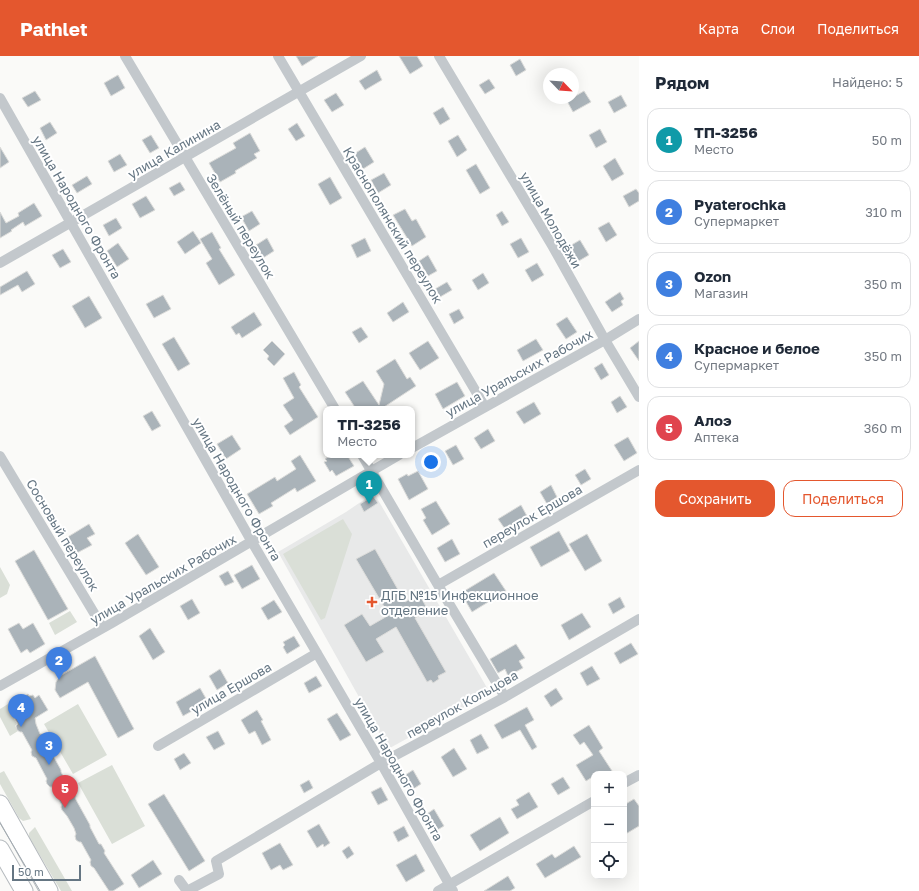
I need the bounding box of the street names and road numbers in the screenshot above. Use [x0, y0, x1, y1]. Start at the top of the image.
street label: улица Калинина [125, 116, 223, 182]
street label: улица Народного Фронта [29, 132, 125, 282]
street label: Краснополянский переулок [340, 144, 446, 307]
street label: улица Молодёжи [517, 169, 585, 271]
street label: Зелёный переулок [203, 170, 279, 282]
street label: улица Уральских Рабочих [443, 326, 595, 420]
street label: улица Народного Фронта [189, 414, 285, 564]
street label: Сосновый переулок [23, 476, 103, 594]
street label: переулок Ершова [479, 481, 585, 551]
street label: улица Уральских Рабочих [87, 531, 239, 627]
street label: улица Ершова [188, 658, 274, 718]
street label: переулок Кольцова [403, 667, 521, 741]
street label: улица Народного Фронта [351, 694, 447, 844]

